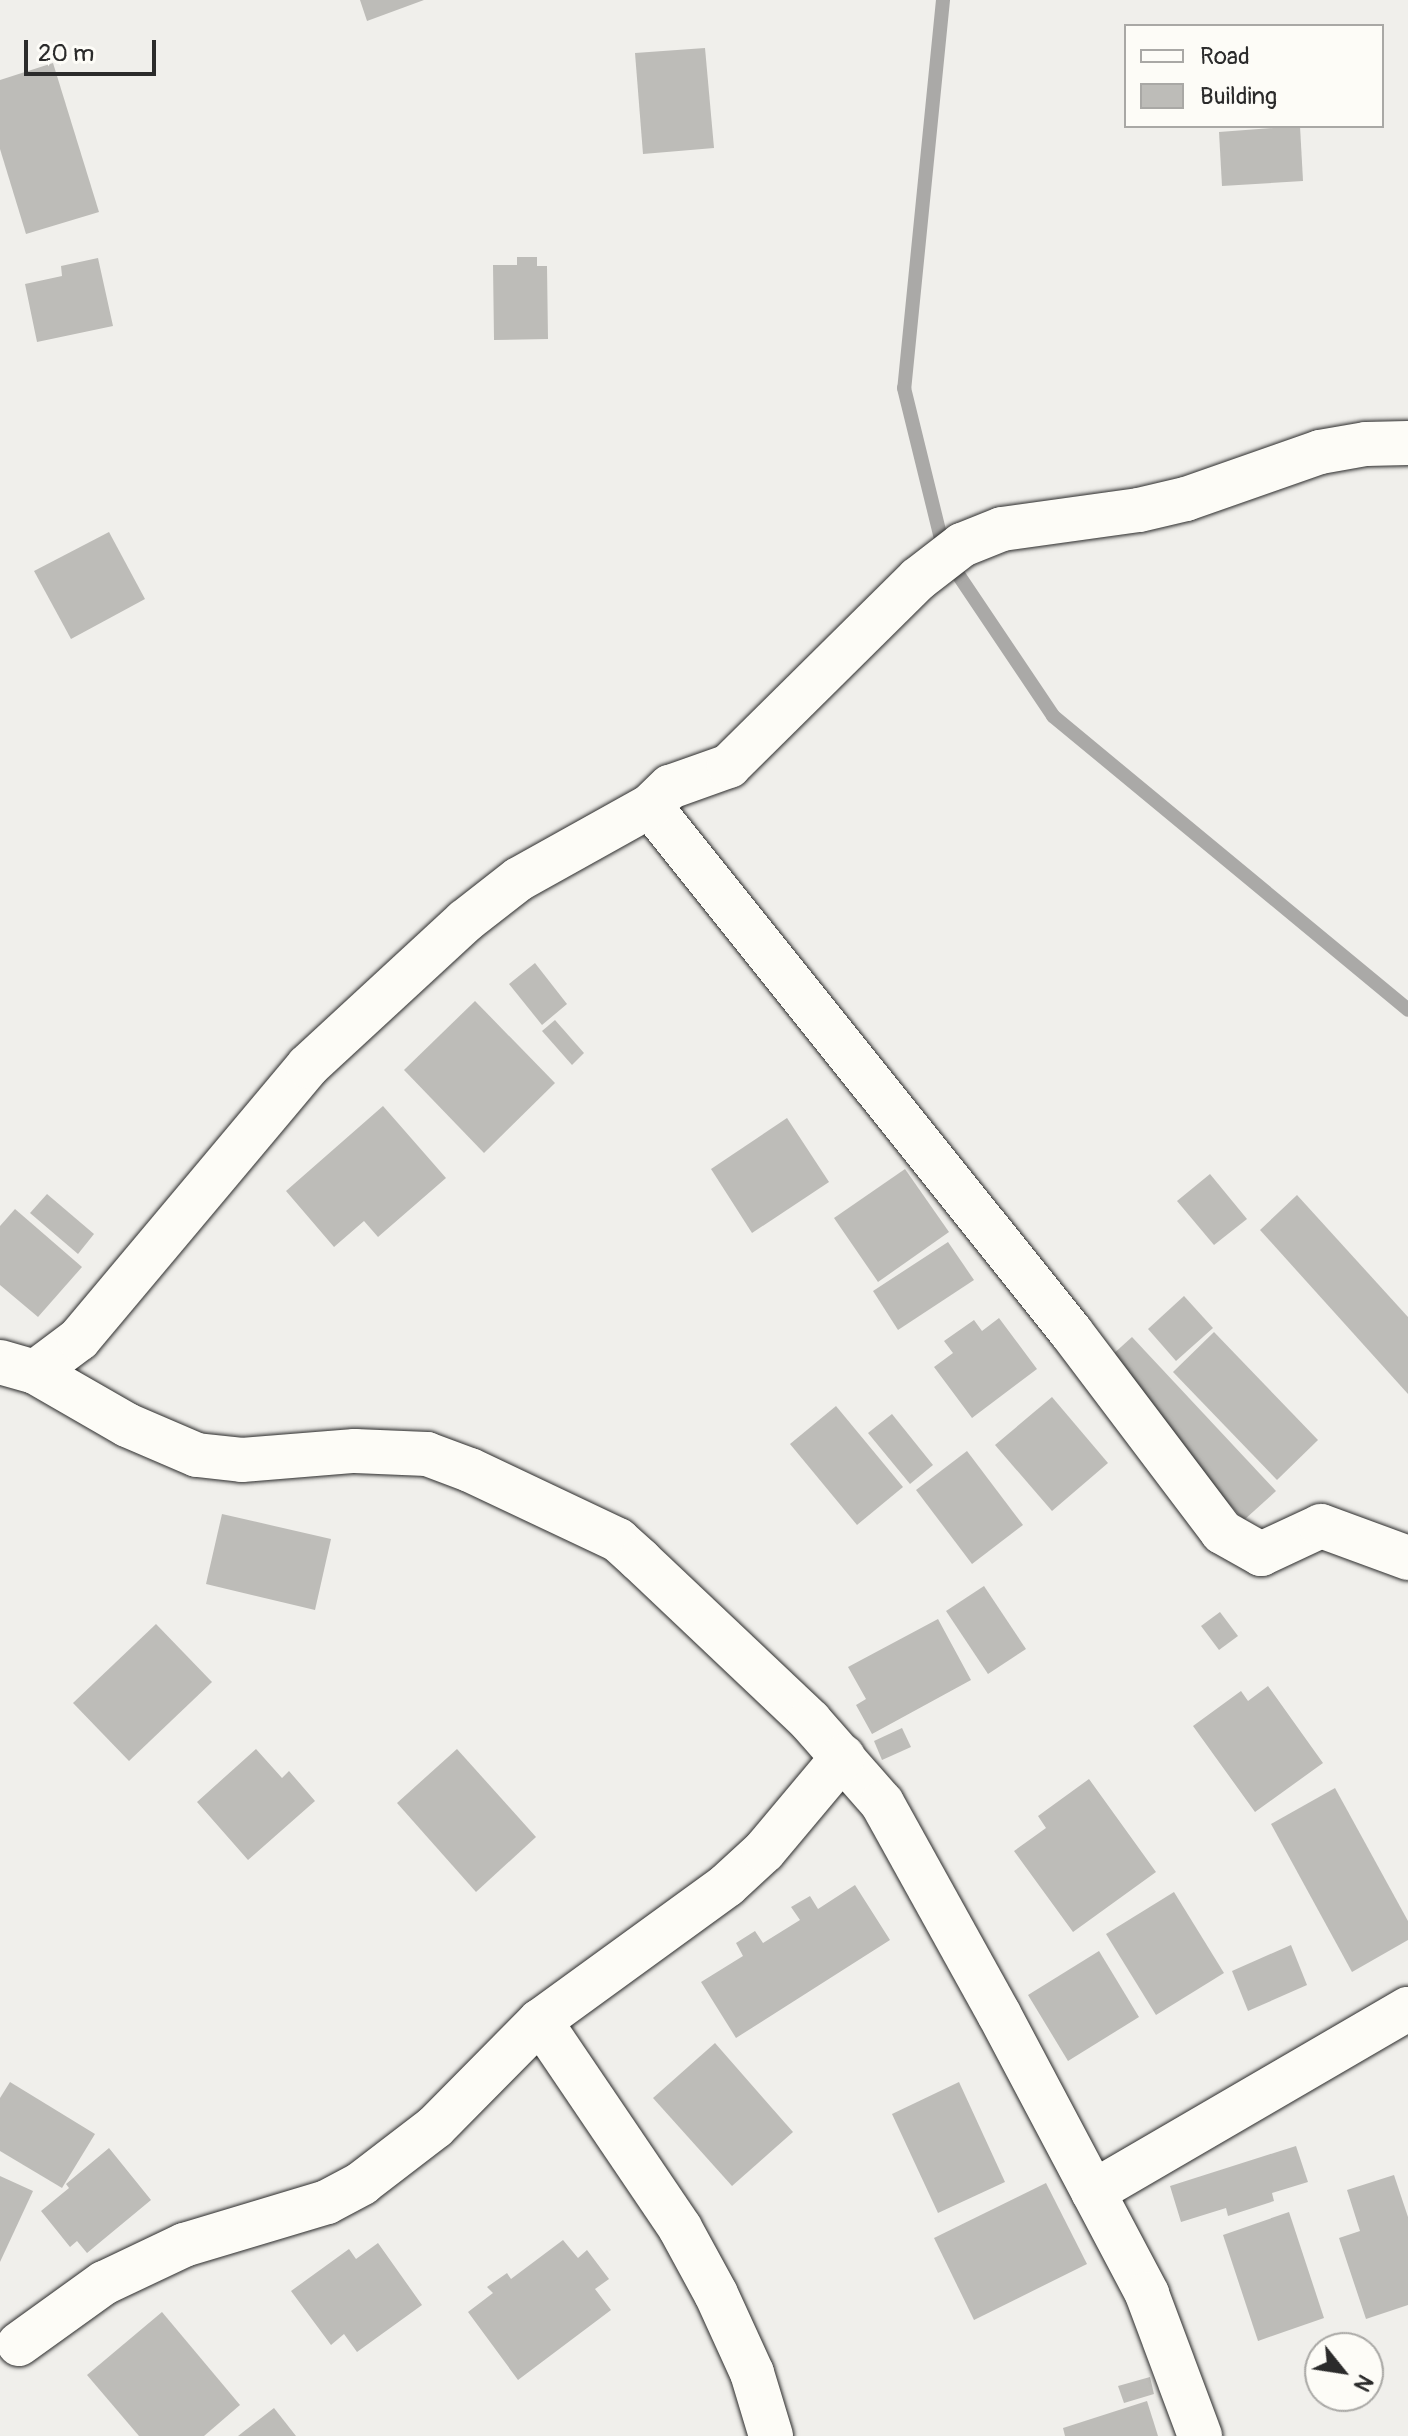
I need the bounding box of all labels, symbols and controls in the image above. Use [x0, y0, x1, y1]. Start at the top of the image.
scale bar [28, 24, 160, 74]
legend [1124, 24, 1384, 128]
text: 20 m [38, 39, 94, 68]
text: Road [1200, 42, 1250, 71]
text: Building [1200, 82, 1277, 111]
north arrow [1304, 2332, 1384, 2412]
text: N [1347, 2370, 1379, 2396]

